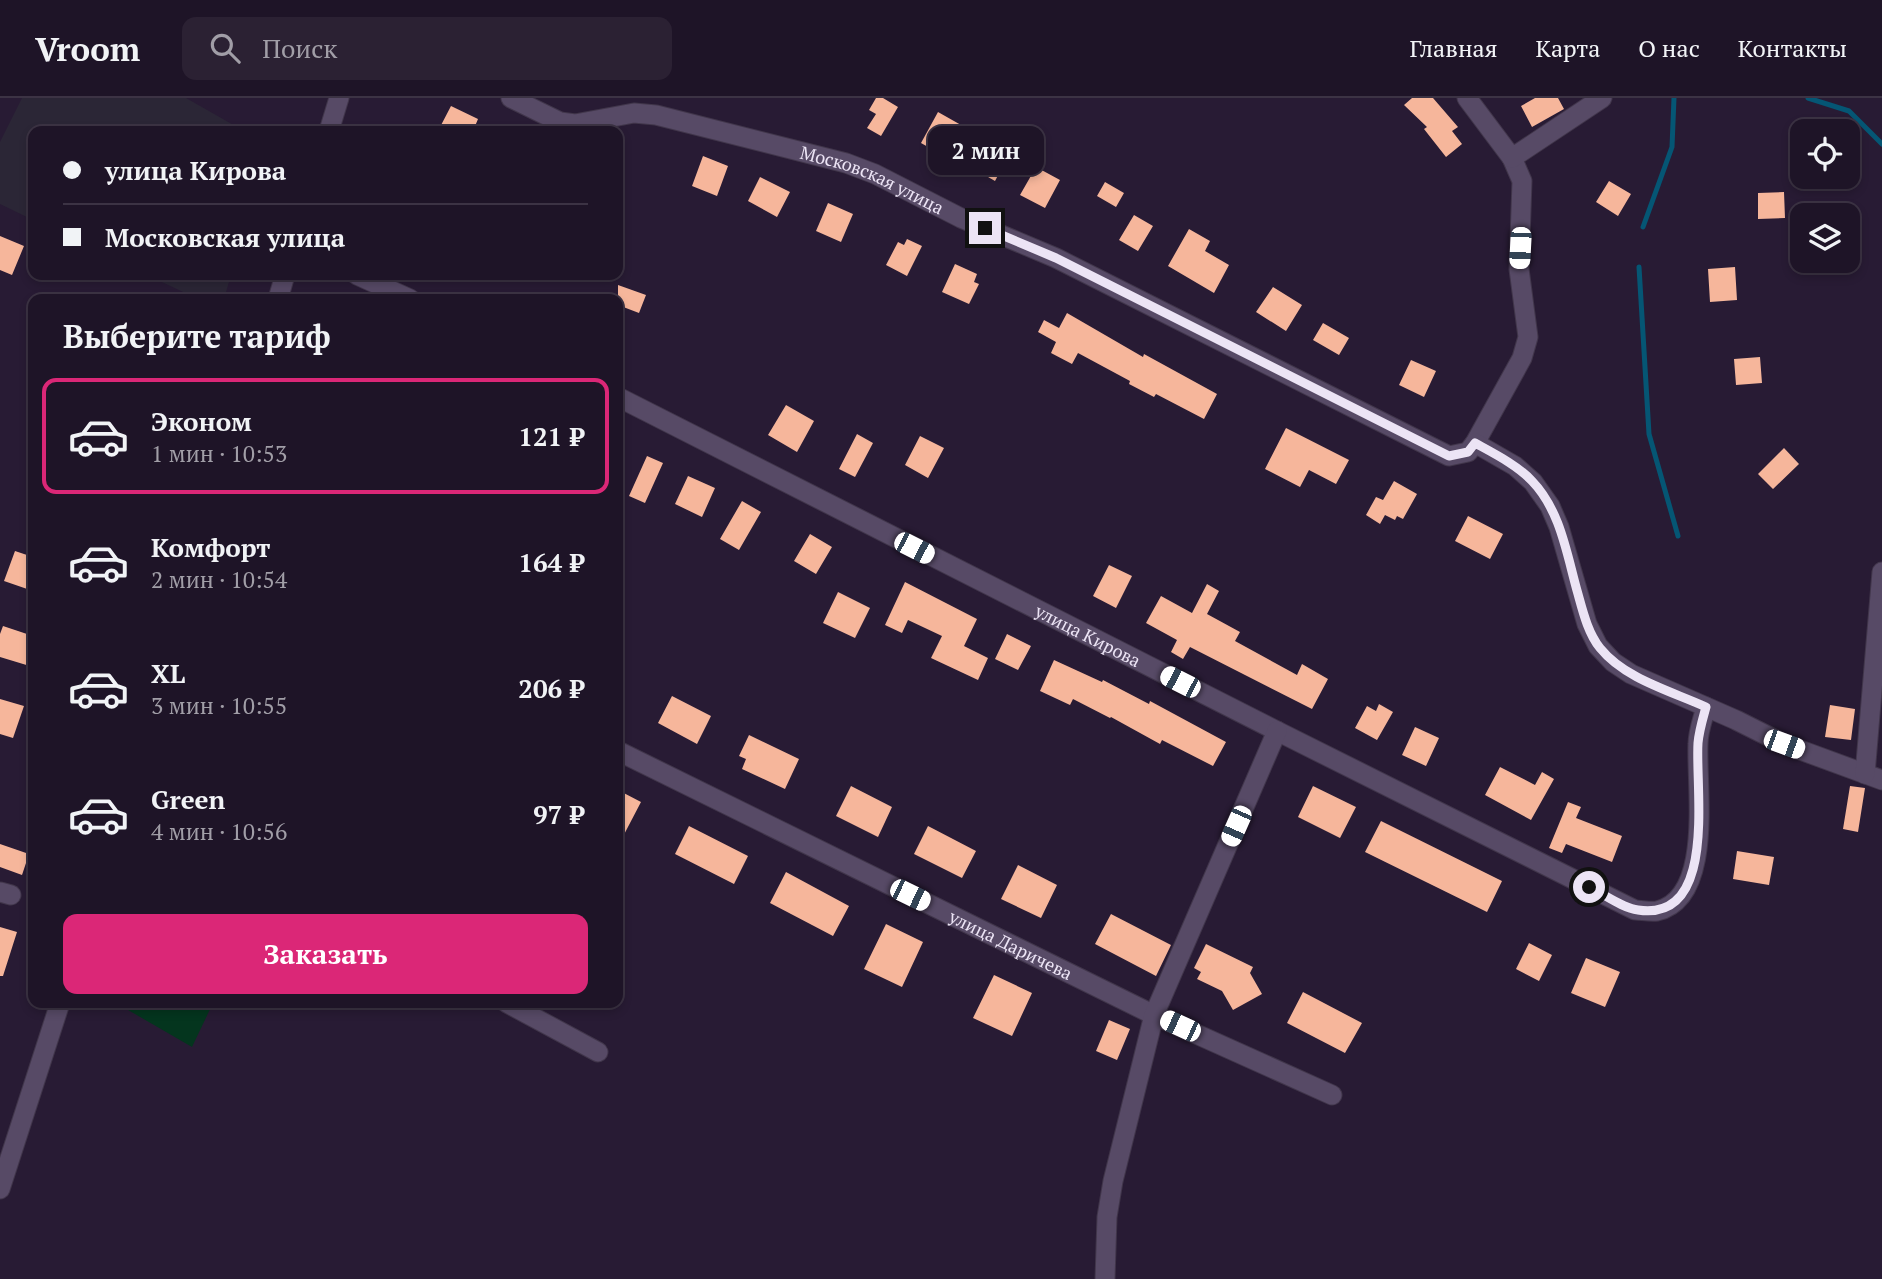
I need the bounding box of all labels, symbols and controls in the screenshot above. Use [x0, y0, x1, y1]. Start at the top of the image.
search box [182, 17, 672, 80]
text: Vroom [35, 27, 140, 70]
icon: search [206, 29, 244, 67]
text: Поиск [262, 31, 337, 65]
text: Главная [1409, 32, 1497, 64]
text: Карта [1535, 32, 1600, 64]
text: О нас [1638, 32, 1700, 64]
text: Контакты [1738, 32, 1847, 64]
map controls [1790, 119, 1860, 273]
button: locate [1790, 119, 1860, 189]
callout: 2 мин [927, 127, 1043, 176]
text: 2 мин [952, 135, 1020, 166]
street label: Московская улица [798, 140, 948, 219]
text: улица Кирова [105, 153, 286, 187]
button: layers [1790, 203, 1860, 273]
route end [969, 212, 1001, 244]
text: Московская улица [105, 220, 345, 254]
car [1509, 226, 1532, 270]
text: Выберите тариф [63, 315, 331, 357]
text: Эконом [151, 404, 252, 438]
icon: car [67, 405, 130, 468]
text: 121 ₽ [518, 419, 584, 453]
text: 1 мин · 10:53 [151, 438, 287, 469]
car [891, 529, 938, 567]
text: Комфорт [151, 530, 270, 564]
icon: car [67, 531, 130, 594]
text: 164 ₽ [518, 545, 584, 579]
text: 2 мин · 10:54 [151, 564, 287, 595]
street label: улица Кирова [1030, 598, 1145, 672]
text: XL [151, 656, 185, 690]
icon: car [67, 657, 130, 720]
car [1157, 663, 1204, 701]
text: 206 ₽ [518, 671, 584, 705]
text: 3 мин · 10:55 [151, 690, 287, 721]
car [1761, 727, 1808, 761]
text: Green [151, 782, 225, 816]
icon: car [67, 783, 130, 846]
text: 97 ₽ [533, 797, 584, 831]
car [1218, 803, 1255, 849]
text: 4 мин · 10:56 [151, 816, 287, 847]
route start [1573, 871, 1605, 903]
car [887, 876, 934, 914]
street label: улица Даричева [944, 904, 1077, 985]
button: Заказать [63, 914, 588, 994]
car [1157, 1008, 1204, 1044]

